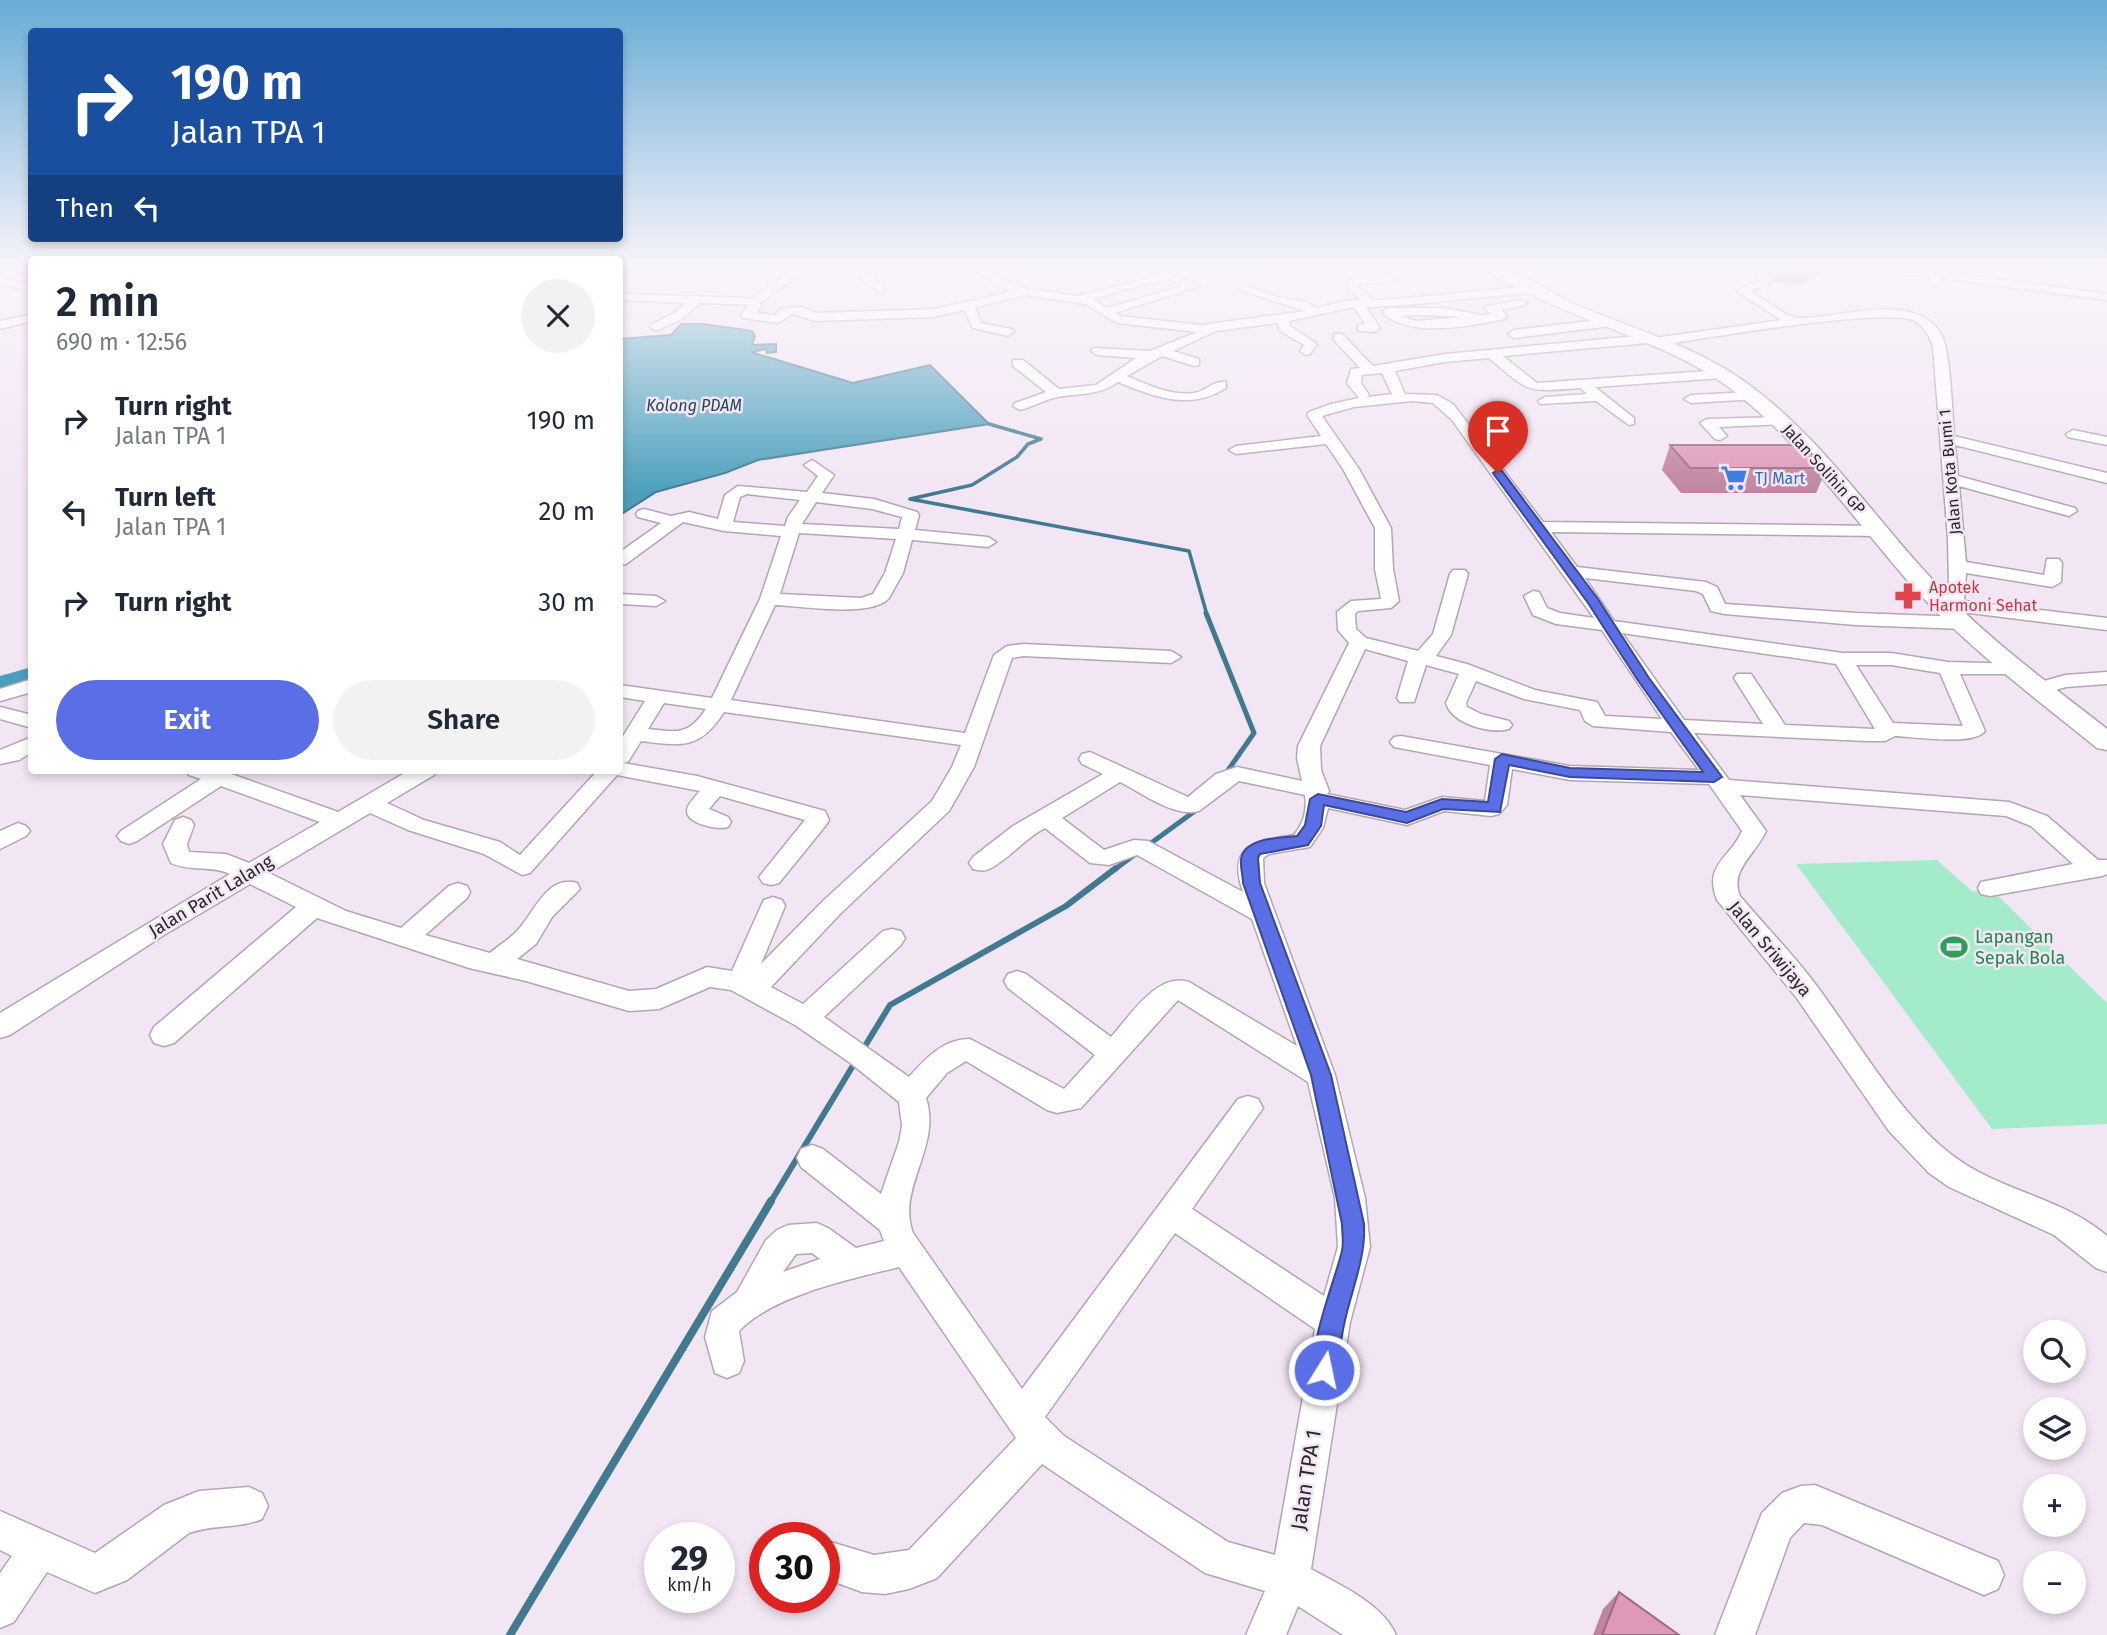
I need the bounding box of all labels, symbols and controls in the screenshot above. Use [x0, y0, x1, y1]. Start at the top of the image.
text: 190 m [171, 53, 303, 112]
icon: right [56, 56, 147, 147]
text: Jalan TPA 1 [171, 113, 326, 151]
icon: left [128, 189, 166, 227]
text: Then [56, 193, 114, 224]
text: 2 min [56, 277, 160, 327]
button: close [521, 279, 595, 353]
text: 690 m · 12:56 [56, 328, 187, 356]
text: Turn right [115, 391, 232, 422]
water label: Kolong PDAM [646, 396, 742, 415]
pin [1468, 401, 1528, 473]
icon: right [56, 402, 94, 440]
text: 190 m [526, 405, 595, 436]
street label: Jalan Kota Bumi 1 [1935, 408, 1965, 536]
icon: arrive [1479, 412, 1517, 450]
street label: Jalan Solihin GP [1779, 420, 1869, 518]
text: Jalan TPA 1 [115, 422, 226, 450]
supermarket icon: TJ Mart [1719, 463, 1749, 493]
place label: TJ Mart [1755, 469, 1805, 488]
text: Turn left [115, 482, 216, 513]
icon: left [56, 493, 94, 531]
text: 20 m [538, 496, 595, 527]
text: Jalan TPA 1 [115, 513, 226, 541]
place label: Apotek Harmoni Sehat [1929, 578, 2037, 615]
pharmacy icon: Apotek Harmoni Sehat [1893, 581, 1923, 611]
icon: right [56, 584, 94, 622]
text: Turn right [115, 587, 232, 618]
text: 30 m [538, 587, 595, 618]
button: Exit [56, 680, 319, 760]
button: Share [333, 680, 595, 760]
street label: Jalan Parit Lalang [145, 850, 278, 942]
street label: Jalan Sriwijaya [1724, 897, 1816, 1001]
place label: Lapangan Sepak Bola [1975, 926, 2065, 969]
sports icon: Lapangan Sepak Bola [1939, 932, 1969, 962]
map controls [2023, 1320, 2086, 1614]
button: search [2023, 1320, 2086, 1383]
position arrow [1287, 1333, 1361, 1407]
button: layers [2023, 1397, 2086, 1460]
street label: Jalan TPA 1 [1285, 1428, 1327, 1532]
button: + [2023, 1474, 2086, 1537]
speed limit sign: 30 [749, 1522, 840, 1613]
text: 29 [671, 1537, 708, 1579]
button: − [2023, 1551, 2086, 1614]
text: km/h [667, 1574, 712, 1596]

